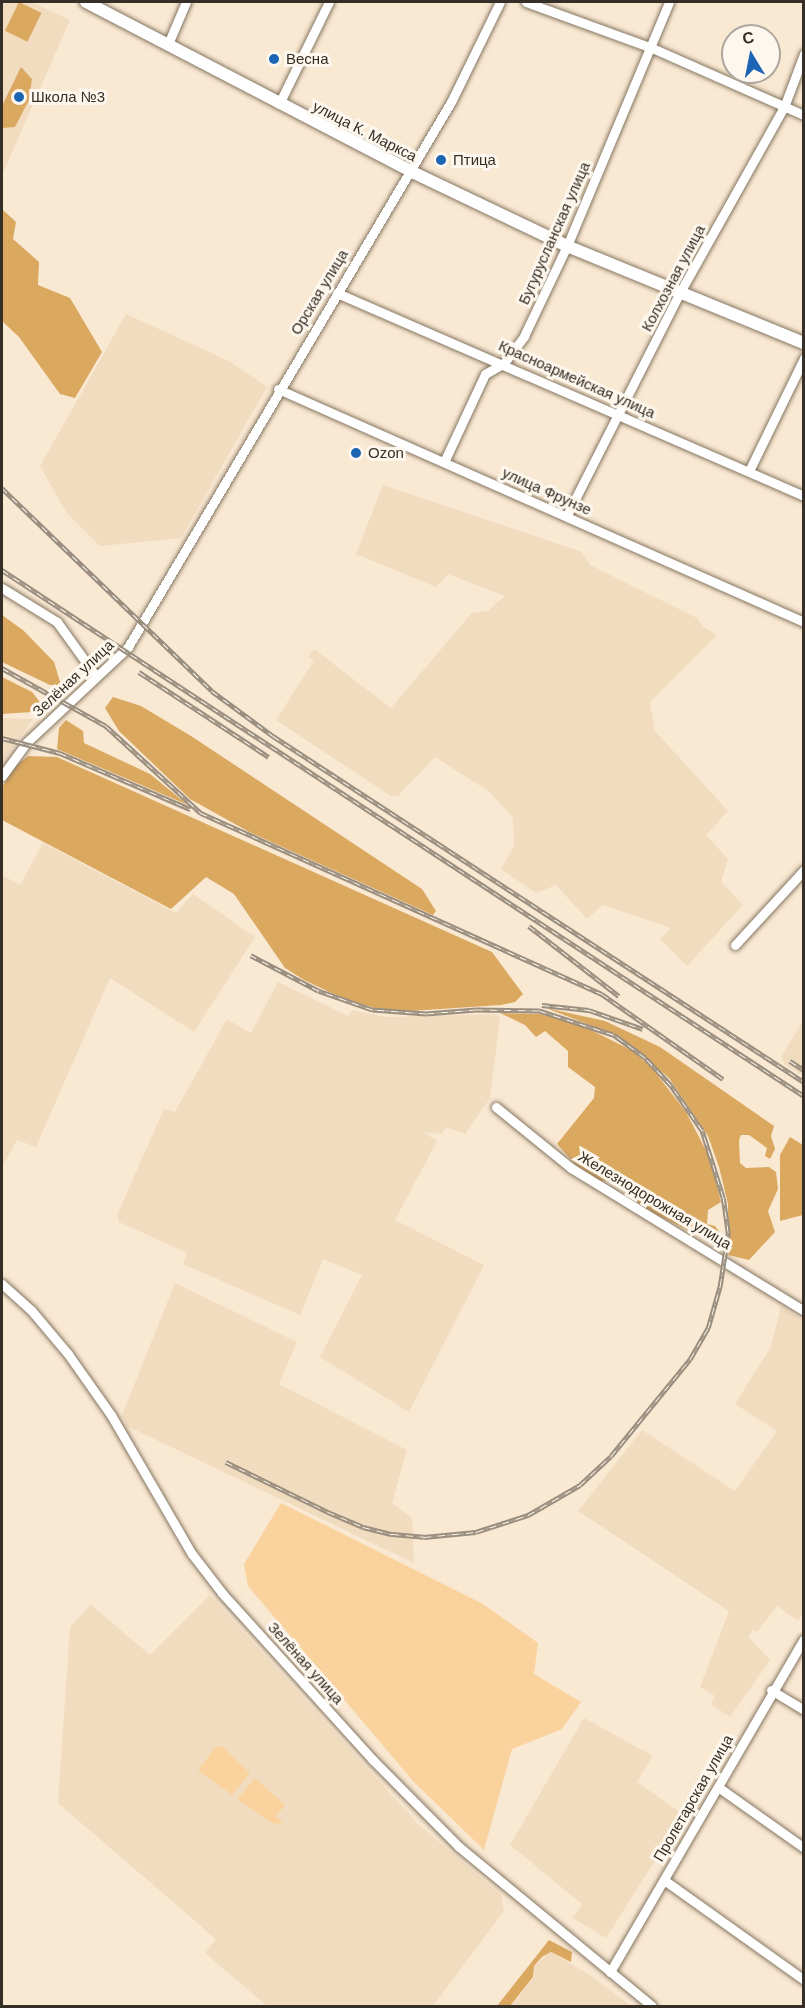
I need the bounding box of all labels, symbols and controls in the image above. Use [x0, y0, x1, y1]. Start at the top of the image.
north arrow [721, 24, 781, 84]
text: С [741, 28, 755, 47]
place label: Весна [286, 50, 328, 68]
marker: Весна [267, 52, 281, 66]
place label: Школа №3 [31, 88, 105, 106]
marker: Школа №3 [12, 90, 26, 104]
street label: улица К. Маркса [310, 97, 420, 165]
place label: Птица [453, 151, 496, 169]
marker: Птица [434, 153, 448, 167]
street label: Бугурусланская улица [514, 159, 594, 307]
street label: Колхозная улица [637, 222, 709, 334]
street label: Орская улица [286, 246, 352, 338]
street label: Красноармейская улица [496, 336, 658, 422]
place label: Ozon [368, 444, 404, 462]
marker: Ozon [349, 446, 363, 460]
street label: улица Фрунзе [500, 463, 594, 519]
street label: Зелёная улица [29, 636, 117, 720]
street label: Железнодорожная улица [575, 1147, 735, 1253]
street label: Зелёная улица [264, 1618, 348, 1708]
street label: Пролетарская улица [649, 1731, 737, 1865]

